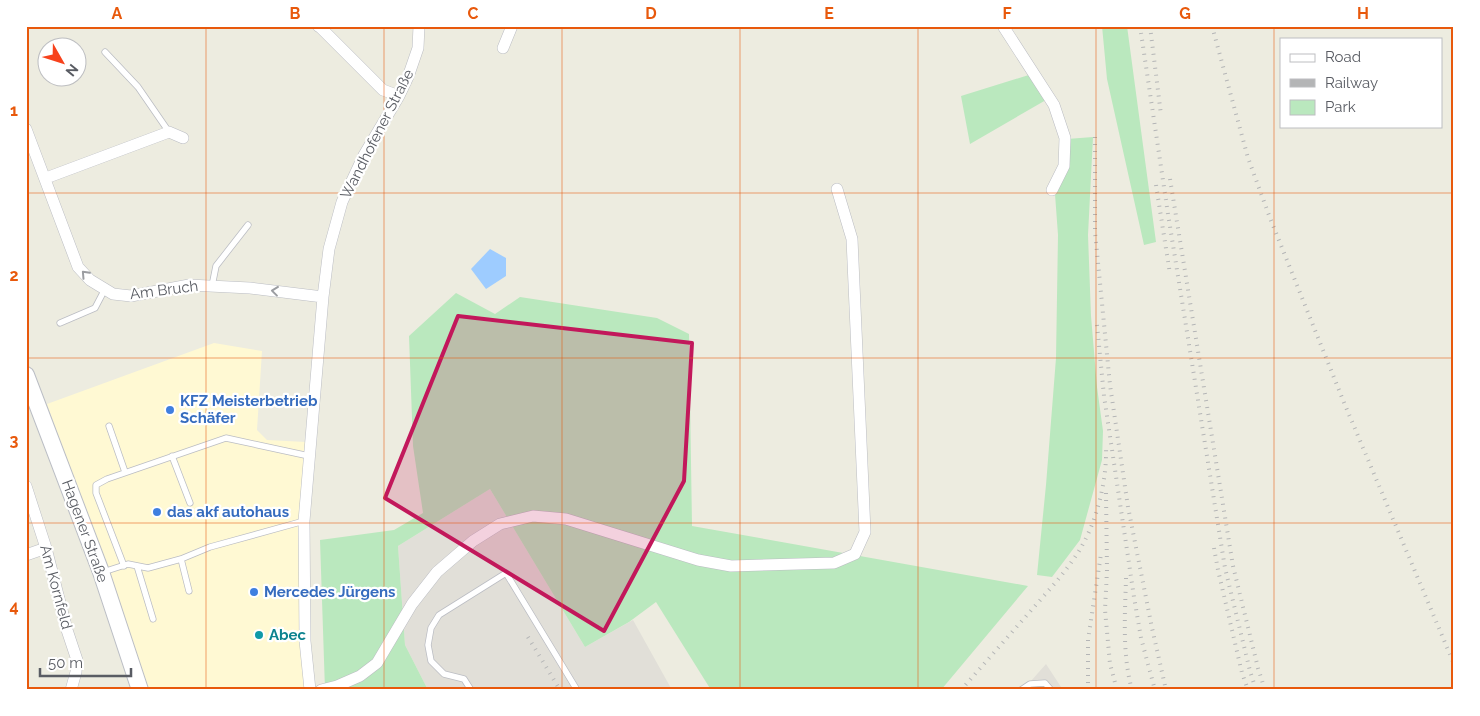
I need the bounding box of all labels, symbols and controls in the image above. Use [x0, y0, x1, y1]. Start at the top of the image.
text: A [112, 4, 123, 23]
text: B [290, 4, 301, 23]
text: C [468, 4, 479, 23]
text: D [645, 4, 657, 23]
text: E [824, 4, 834, 23]
text: F [1002, 4, 1012, 23]
text: G [1179, 4, 1191, 23]
text: H [1357, 4, 1369, 23]
north arrow [38, 38, 88, 88]
legend [1280, 38, 1442, 128]
text: Road [1325, 48, 1361, 66]
text: N [63, 61, 82, 79]
street label: Wandhofener Straße [337, 66, 418, 202]
text: Railway [1325, 74, 1378, 92]
text: Park [1325, 98, 1356, 116]
text: 1 [10, 101, 18, 120]
text: 2 [9, 266, 19, 285]
one-way arrow [82, 271, 91, 280]
street label: Am Bruch [129, 277, 199, 303]
one-way arrow [270, 286, 278, 297]
place label: KFZ Meisterbetrieb Schäfer [180, 392, 318, 427]
marker: KFZ Meisterbetrieb Schäfer [164, 404, 176, 416]
text: 3 [10, 431, 19, 450]
street label: Hagener Straße [58, 477, 112, 585]
place label: das akf autohaus [167, 503, 289, 521]
marker: das akf autohaus [151, 506, 163, 518]
street label: Am Kornfeld [36, 543, 76, 631]
place label: Mercedes Jürgens [264, 583, 395, 601]
marker: Mercedes Jürgens [248, 586, 260, 598]
text: 4 [9, 597, 19, 616]
place label: Abec [269, 626, 307, 644]
marker: Abec [253, 629, 265, 641]
scale bar [40, 646, 131, 678]
text: 50 m [48, 654, 83, 672]

